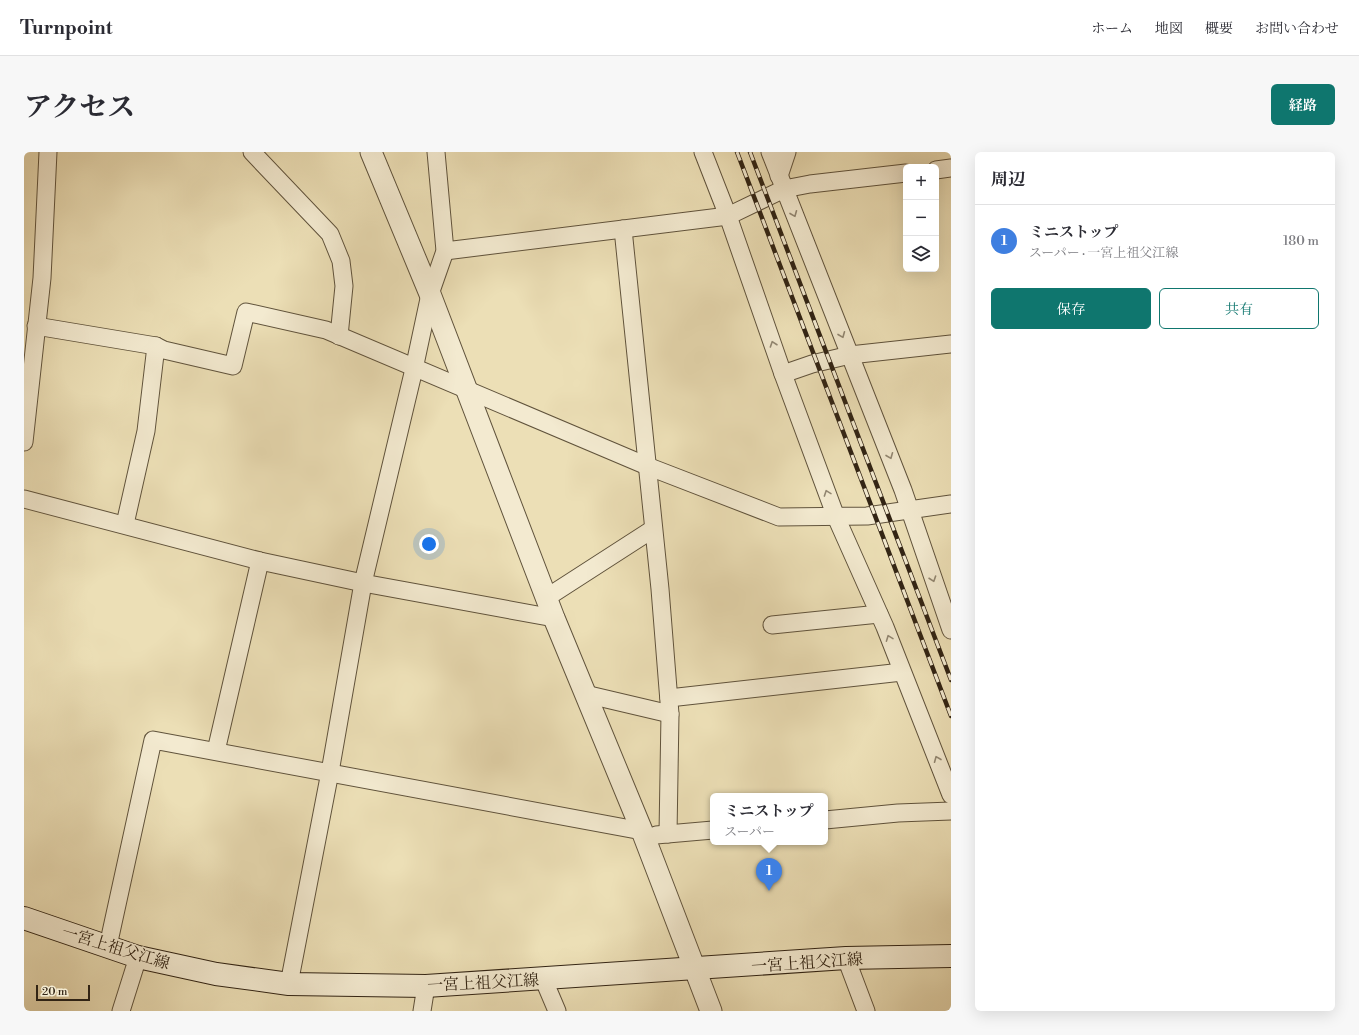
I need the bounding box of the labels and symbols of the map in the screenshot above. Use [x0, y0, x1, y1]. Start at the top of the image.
one-way arrow [790, 211, 798, 218]
one-way arrow [838, 332, 846, 339]
one-way arrow [769, 341, 777, 348]
one-way arrow [886, 453, 894, 460]
one-way arrow [824, 489, 832, 496]
your location [419, 534, 439, 554]
one-way arrow [929, 575, 937, 582]
one-way arrow [886, 634, 894, 642]
one-way arrow [933, 755, 941, 762]
pin: 1 [756, 858, 782, 891]
street label: 一宮上祖父江線 [59, 922, 172, 974]
street label: 一宮上祖父江線 [751, 949, 864, 977]
street label: 一宮上祖父江線 [427, 970, 540, 996]
scale bar [36, 983, 90, 1002]

